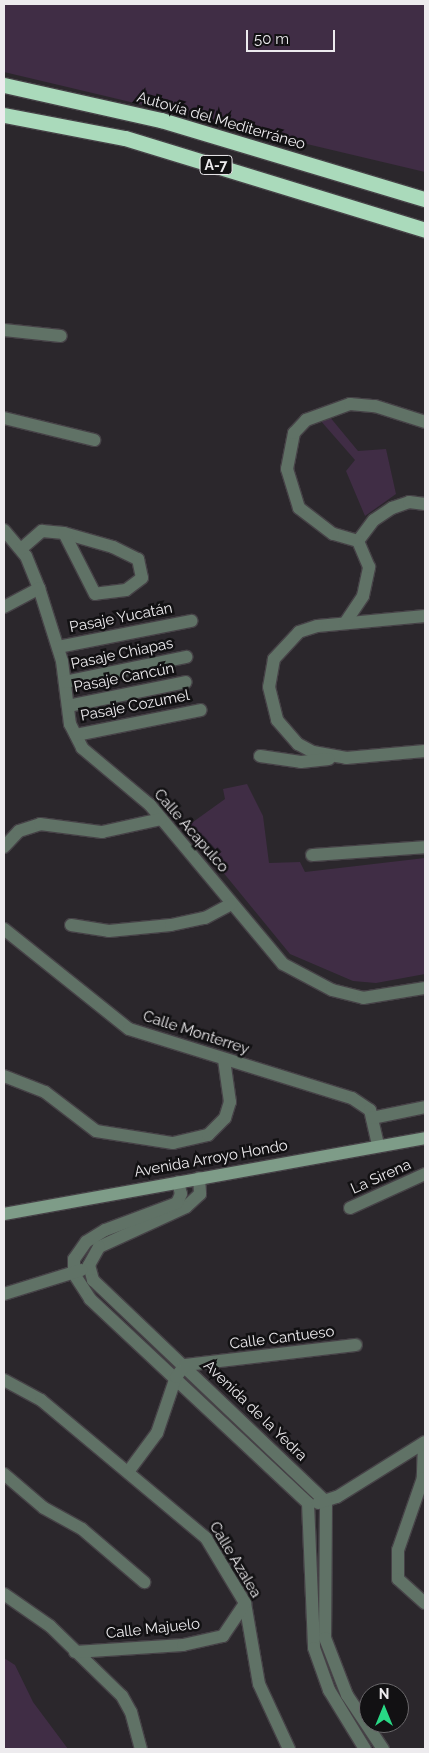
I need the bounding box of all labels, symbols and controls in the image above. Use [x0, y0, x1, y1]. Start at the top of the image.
scale bar [249, 20, 338, 52]
text: 50 m [254, 30, 289, 48]
street label: Autovía del Mediterráneo [134, 88, 308, 154]
road number: A-7 [198, 154, 234, 176]
street label: Pasaje Yucatán [68, 599, 174, 637]
street label: Pasaje Chiapas [69, 634, 175, 674]
street label: Pasaje Cancún [72, 659, 176, 697]
street label: Pasaje Cozumel [79, 687, 191, 725]
street label: Calle Acapulco [150, 786, 232, 876]
street label: Calle Monterrey [141, 1007, 251, 1059]
street label: Avenida Arroyo Hondo [133, 1137, 289, 1181]
street label: La Sirena [348, 1156, 414, 1198]
street label: Calle Cantueso [229, 1323, 335, 1353]
street label: Avenida de la Yedra [199, 1357, 311, 1465]
street label: Calle Azalea [205, 1519, 265, 1601]
street label: Calle Majuelo [105, 1615, 201, 1643]
north arrow [359, 1683, 409, 1733]
text: N [379, 1686, 389, 1702]

